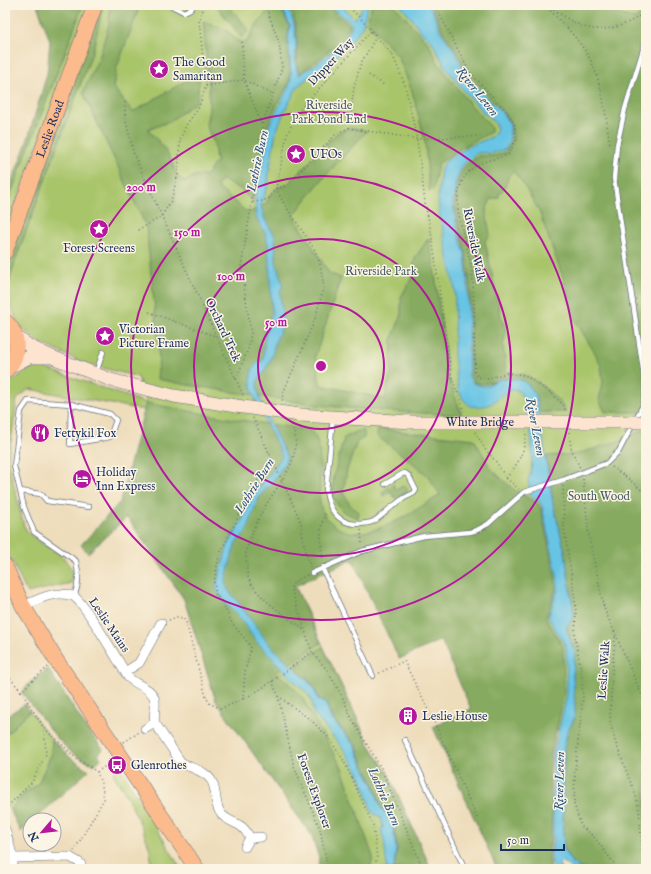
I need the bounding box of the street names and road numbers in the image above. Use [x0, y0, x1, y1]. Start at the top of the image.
street label: Dipper Way [305, 35, 358, 90]
street label: Leslie Road [33, 98, 67, 160]
street label: Riverside Walk [459, 207, 489, 284]
street label: Orchard Trek [202, 296, 245, 365]
street label: White Bridge [446, 415, 514, 430]
street label: Leslie Mains [85, 595, 133, 655]
street label: Leslie Walk [594, 640, 614, 700]
street label: Forest Explorer [292, 751, 335, 832]

